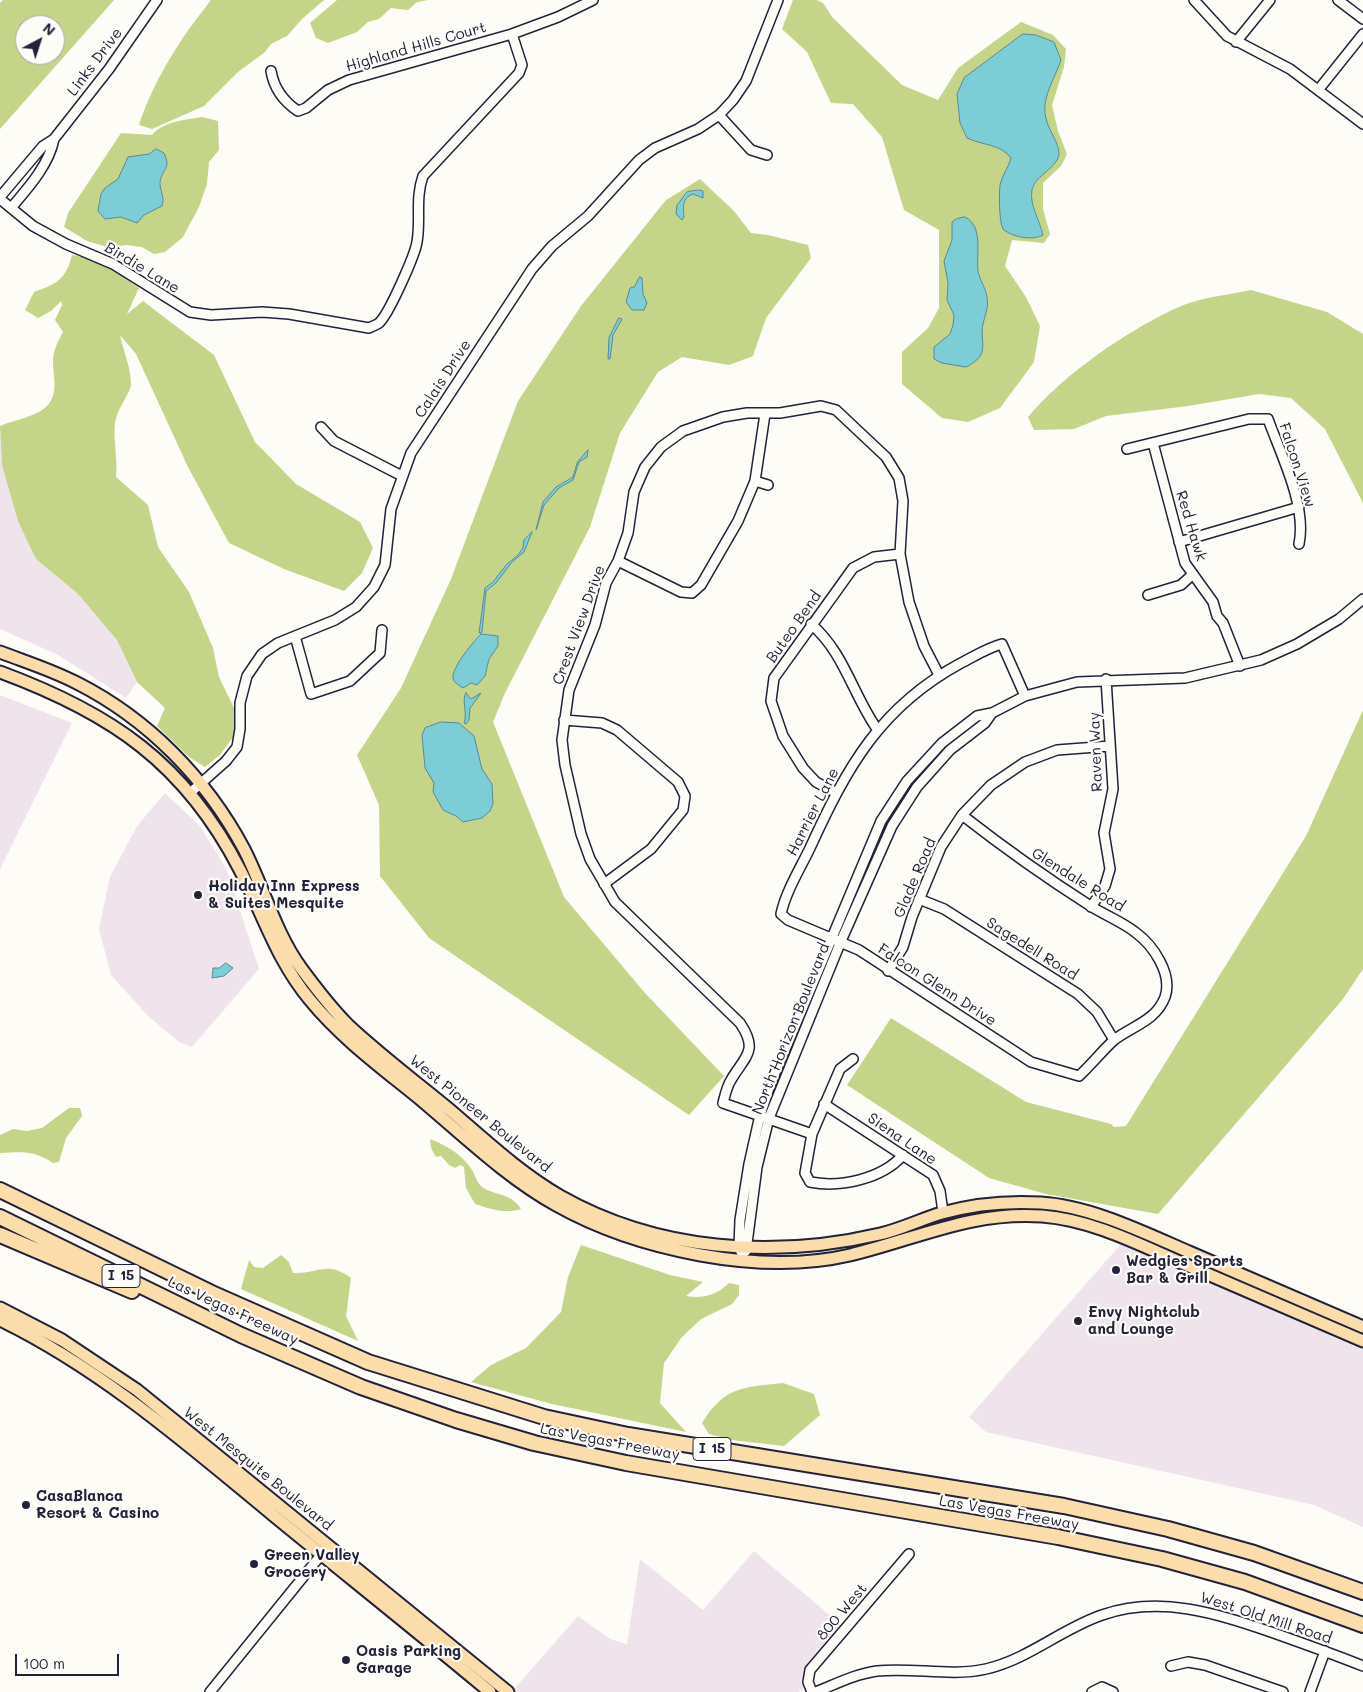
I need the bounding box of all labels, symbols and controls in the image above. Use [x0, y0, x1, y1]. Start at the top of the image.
north arrow [15, 15, 65, 65]
text: N [39, 18, 59, 40]
street label: Highland Hills Court [344, 18, 488, 76]
street label: Links Drive [64, 24, 126, 100]
street label: Birdie Lane [101, 239, 183, 297]
street label: Calais Drive [411, 337, 475, 421]
street label: Falcon View [1275, 421, 1319, 509]
street label: Red Hawk [1172, 489, 1210, 563]
street label: Crest View Drive [549, 563, 609, 687]
street label: Buteo Bend [763, 588, 825, 666]
street label: Raven Way [1086, 712, 1106, 792]
street label: Harrier Lane [783, 765, 843, 859]
street label: Glade Road [890, 835, 940, 921]
street label: Glendale Road [1028, 844, 1128, 916]
place label: Holiday Inn Express & Suites Mesquite [208, 877, 360, 912]
marker: Holiday Inn Express & Suites Mesquite [192, 889, 204, 901]
street label: Sagedell Road [983, 914, 1081, 984]
street label: Falcon Glenn Drive [874, 940, 1000, 1030]
street label: North Horizon Boulevard [748, 941, 834, 1117]
street label: West Pioneer Boulevard [406, 1051, 554, 1177]
street label: Siena Lane [864, 1109, 940, 1169]
place label: Wedgies Sports Bar & Grill [1126, 1252, 1243, 1287]
road number: I 15 [102, 1264, 140, 1288]
marker: Wedgies Sports Bar & Grill [1110, 1264, 1122, 1276]
street label: Las Vegas Freeway [165, 1273, 301, 1349]
place label: Envy Nightclub and Lounge [1088, 1303, 1200, 1338]
marker: Envy Nightclub and Lounge [1072, 1315, 1084, 1327]
street label: West Mesquite Boulevard [180, 1403, 336, 1535]
street label: Las Vegas Freeway [539, 1420, 681, 1464]
road number: I 15 [693, 1438, 731, 1460]
place label: CasaBlanca Resort & Casino [36, 1487, 159, 1522]
street label: Las Vegas Freeway [938, 1492, 1080, 1534]
marker: CasaBlanca Resort & Casino [20, 1499, 32, 1511]
place label: Green Valley Grocery [264, 1546, 360, 1581]
marker: Green Valley Grocery [248, 1558, 260, 1570]
street label: 800 West [813, 1580, 871, 1644]
street label: West Old Mill Road [1198, 1588, 1334, 1648]
place label: Oasis Parking Garage [356, 1642, 461, 1677]
scale bar [18, 1644, 121, 1676]
text: 100 m [23, 1653, 65, 1673]
marker: Oasis Parking Garage [340, 1654, 352, 1666]

